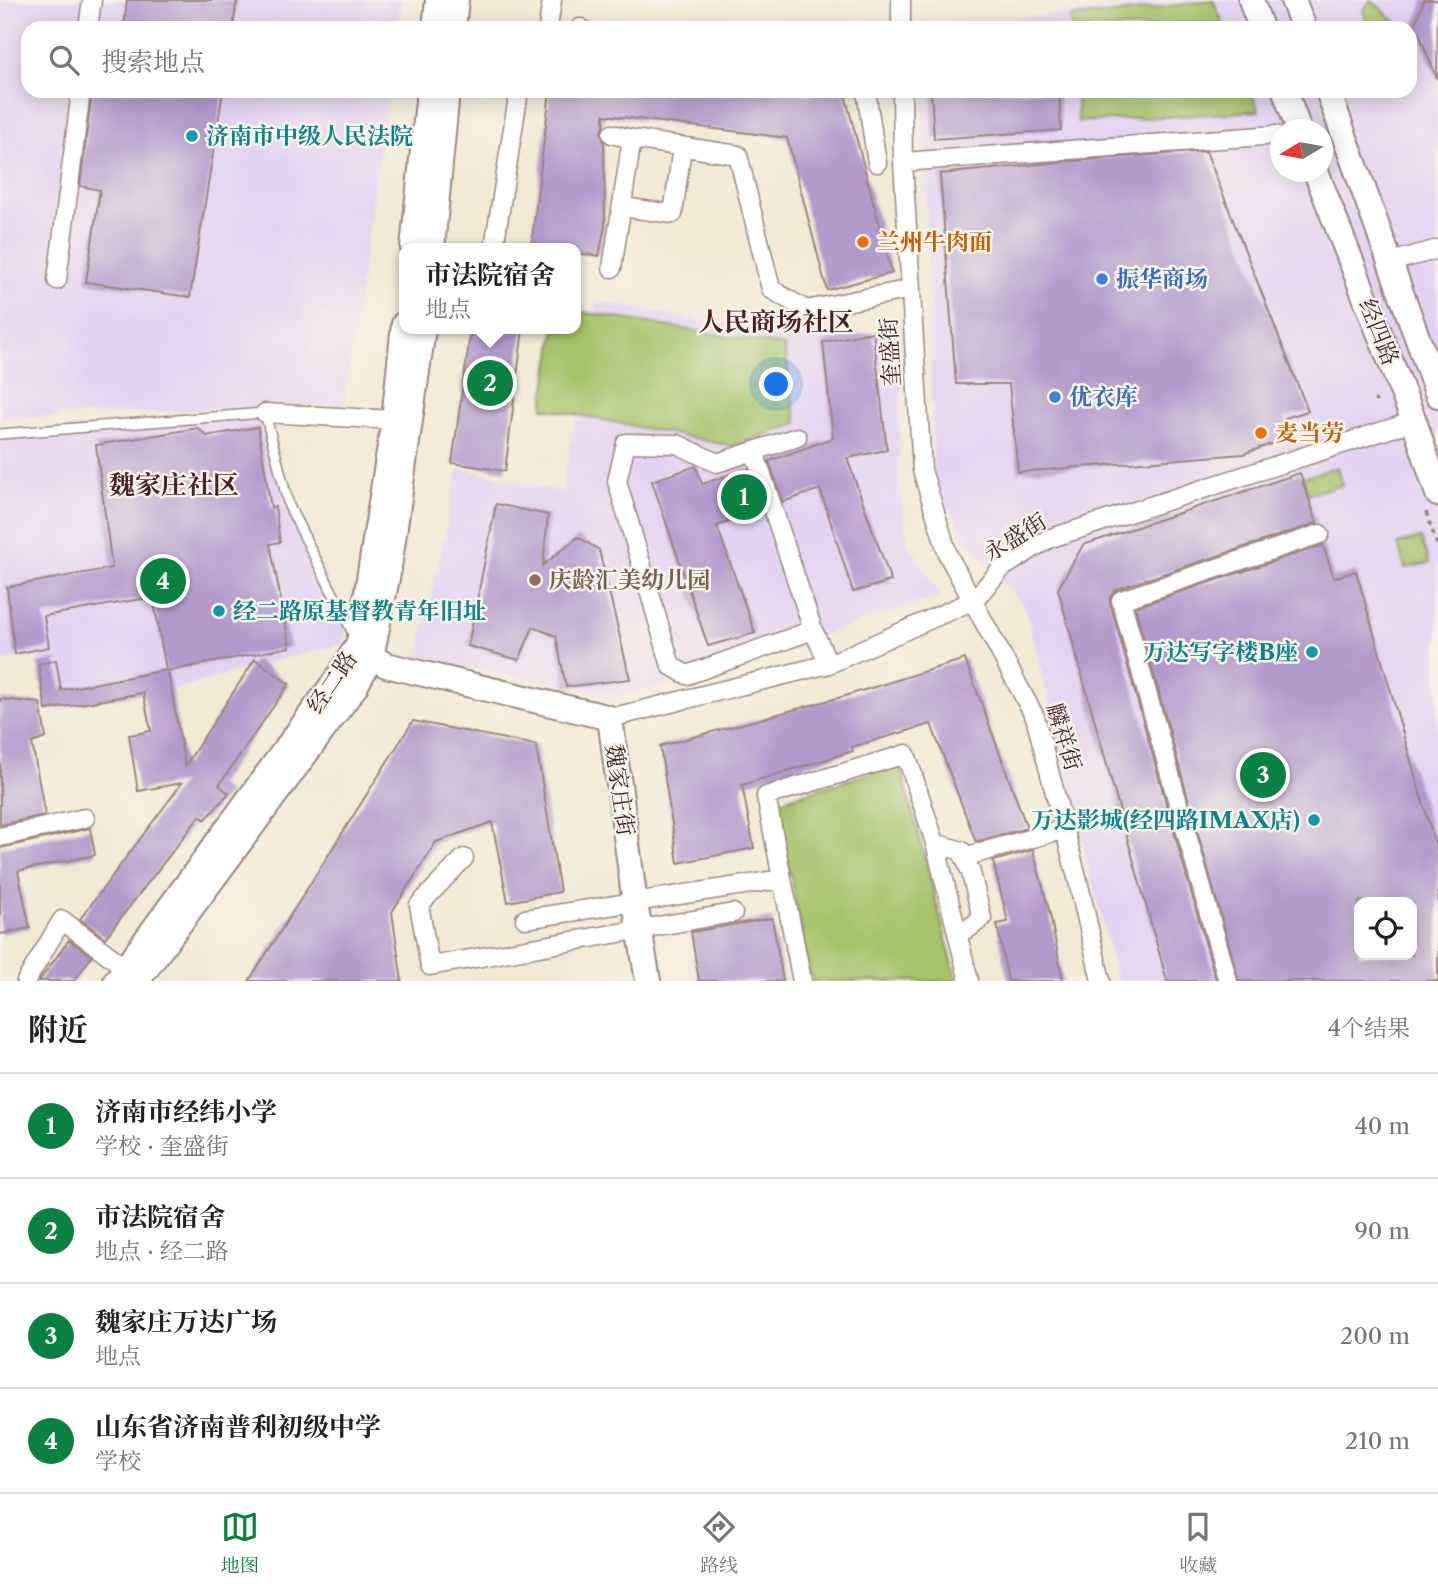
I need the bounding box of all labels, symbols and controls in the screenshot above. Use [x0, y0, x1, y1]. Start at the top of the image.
search box [21, 21, 1417, 98]
icon: search [45, 41, 83, 79]
text: 搜索地点 [101, 46, 205, 78]
north arrow [1270, 119, 1333, 182]
place label: 济南市中级人民法院 [206, 122, 413, 150]
marker: 济南市中级人民法院 [184, 128, 200, 144]
place label: 兰州牛肉面 [877, 228, 992, 256]
marker: 兰州牛肉面 [855, 234, 871, 250]
popup [399, 243, 581, 334]
text: 市法院宿舍 [425, 259, 555, 291]
place label: 振华商场 [1116, 265, 1208, 293]
marker: 振华商场 [1094, 271, 1110, 287]
text: 地点 [425, 295, 471, 323]
street label: 经四路 [1353, 295, 1405, 369]
district label: 人民商场社区 [698, 306, 854, 338]
street label: 奎盛街 [874, 317, 906, 387]
pin: 2 [467, 357, 513, 409]
your location [759, 367, 793, 401]
place label: 优衣库 [1069, 383, 1138, 411]
marker: 优衣库 [1047, 389, 1063, 405]
place label: 麦当劳 [1275, 419, 1344, 447]
marker: 麦当劳 [1253, 425, 1269, 441]
district label: 魏家庄社区 [109, 469, 239, 501]
pin: 1 [721, 471, 767, 523]
street label: 永盛街 [978, 507, 1052, 567]
pin: 4 [140, 555, 186, 607]
place label: 庆龄汇美幼儿园 [549, 566, 710, 594]
marker: 庆龄汇美幼儿园 [527, 572, 543, 588]
place label: 经二路原基督教青年旧址 [233, 597, 486, 625]
marker: 经二路原基督教青年旧址 [211, 603, 227, 619]
place label: 万达写字楼B座 [1143, 638, 1298, 666]
marker: 万达写字楼B座 [1304, 644, 1320, 660]
street label: 经二路 [301, 646, 363, 718]
street label: 麟祥街 [1041, 700, 1087, 774]
street label: 魏家庄街 [600, 742, 640, 838]
pin: 3 [1240, 749, 1286, 801]
place label: 万达影城(经四路IMAX店) [1031, 806, 1300, 834]
marker: 万达影城(经四路IMAX店) [1306, 812, 1322, 828]
map controls [1354, 897, 1417, 960]
button: locate [1354, 897, 1417, 960]
text: 附近 [28, 1011, 88, 1048]
text: 4个结果 [1328, 1014, 1410, 1042]
text: 济南市经纬小学 [95, 1096, 277, 1128]
text: 1 [46, 1112, 56, 1140]
text: 40 m [1355, 1112, 1410, 1140]
text: 学校 · 奎盛街 [95, 1132, 229, 1160]
text: 市法院宿舍 [95, 1201, 225, 1233]
text: 2 [44, 1217, 58, 1245]
text: 90 m [1354, 1217, 1410, 1245]
text: 地点 · 经二路 [95, 1237, 229, 1265]
text: 魏家庄万达广场 [95, 1306, 277, 1338]
text: 3 [45, 1322, 58, 1350]
text: 200 m [1340, 1322, 1410, 1350]
text: 地点 [95, 1342, 141, 1370]
text: 山东省济南普利初级中学 [95, 1411, 381, 1443]
text: 4 [44, 1427, 58, 1455]
text: 210 m [1345, 1427, 1410, 1455]
text: 学校 [95, 1447, 141, 1475]
tab: 地图 [221, 1508, 259, 1577]
tab: 路线 [700, 1508, 738, 1577]
tab: 收藏 [1179, 1508, 1217, 1577]

